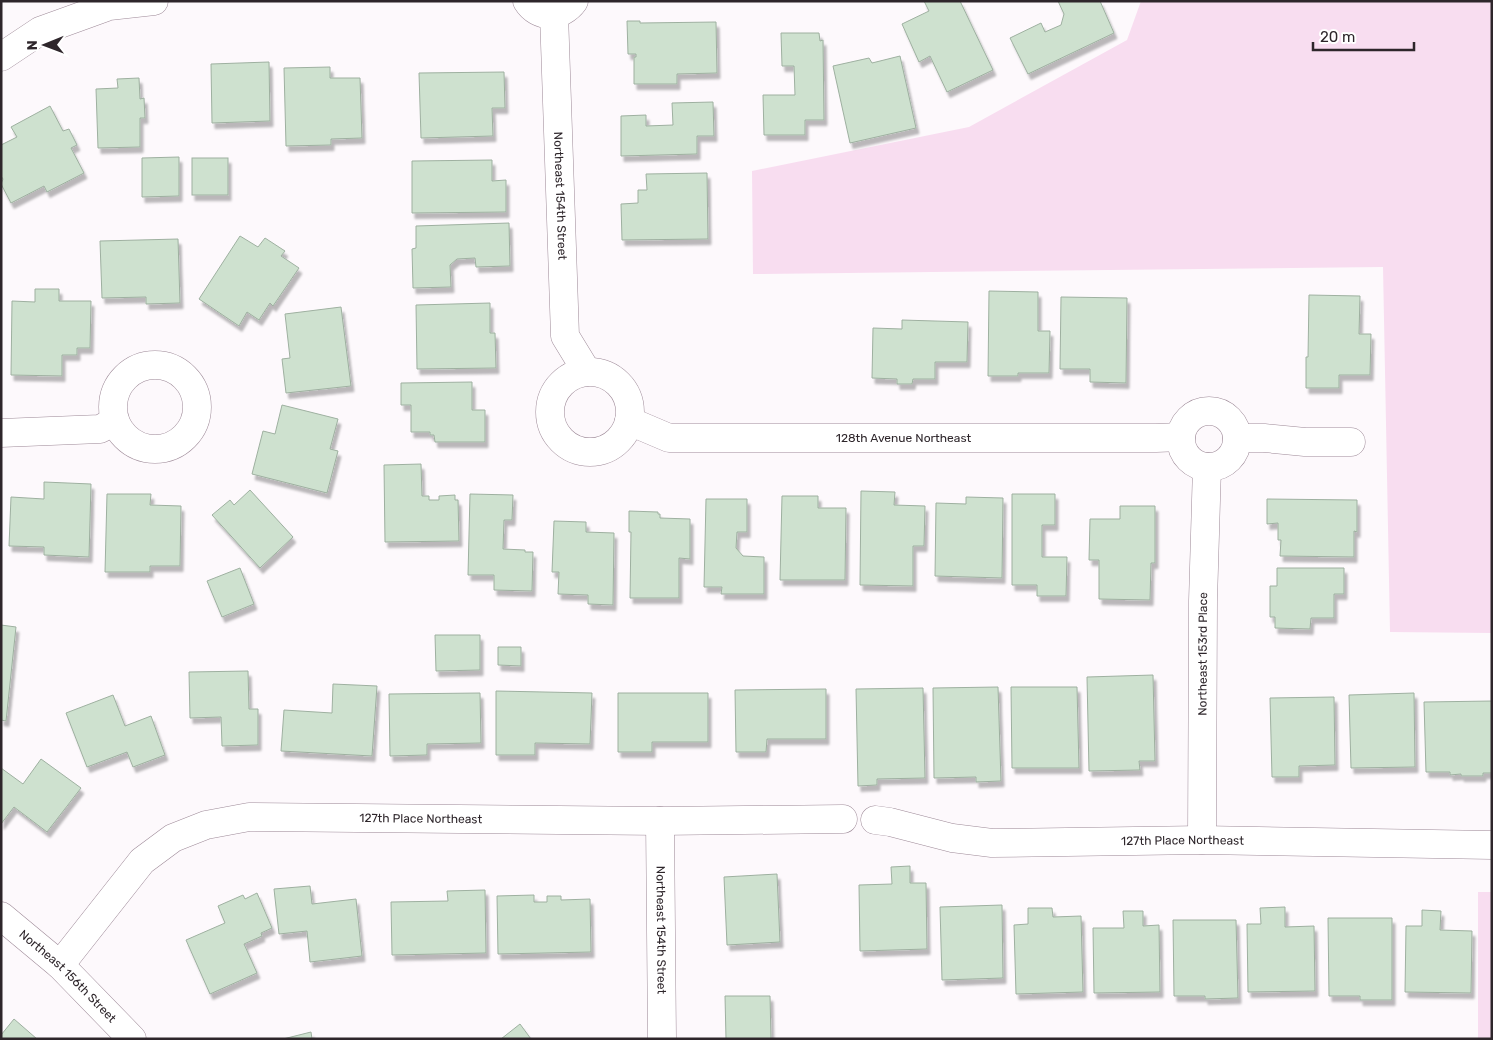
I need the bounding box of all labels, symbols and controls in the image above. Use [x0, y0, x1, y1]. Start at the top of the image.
north arrow [20, 20, 70, 70]
scale bar [1313, 20, 1414, 52]
text: 20 m [1320, 28, 1355, 46]
text: N [24, 40, 41, 50]
street label: Northeast 154th Street [551, 131, 569, 261]
street label: 128th Avenue Northeast [836, 431, 972, 445]
street label: Northeast 153rd Place [1196, 592, 1210, 716]
street label: 127th Place Northeast [359, 811, 483, 826]
street label: 127th Place Northeast [1121, 833, 1244, 848]
street label: Northeast 154th Street [653, 866, 669, 995]
street label: Northeast 156th Street [16, 927, 119, 1026]

